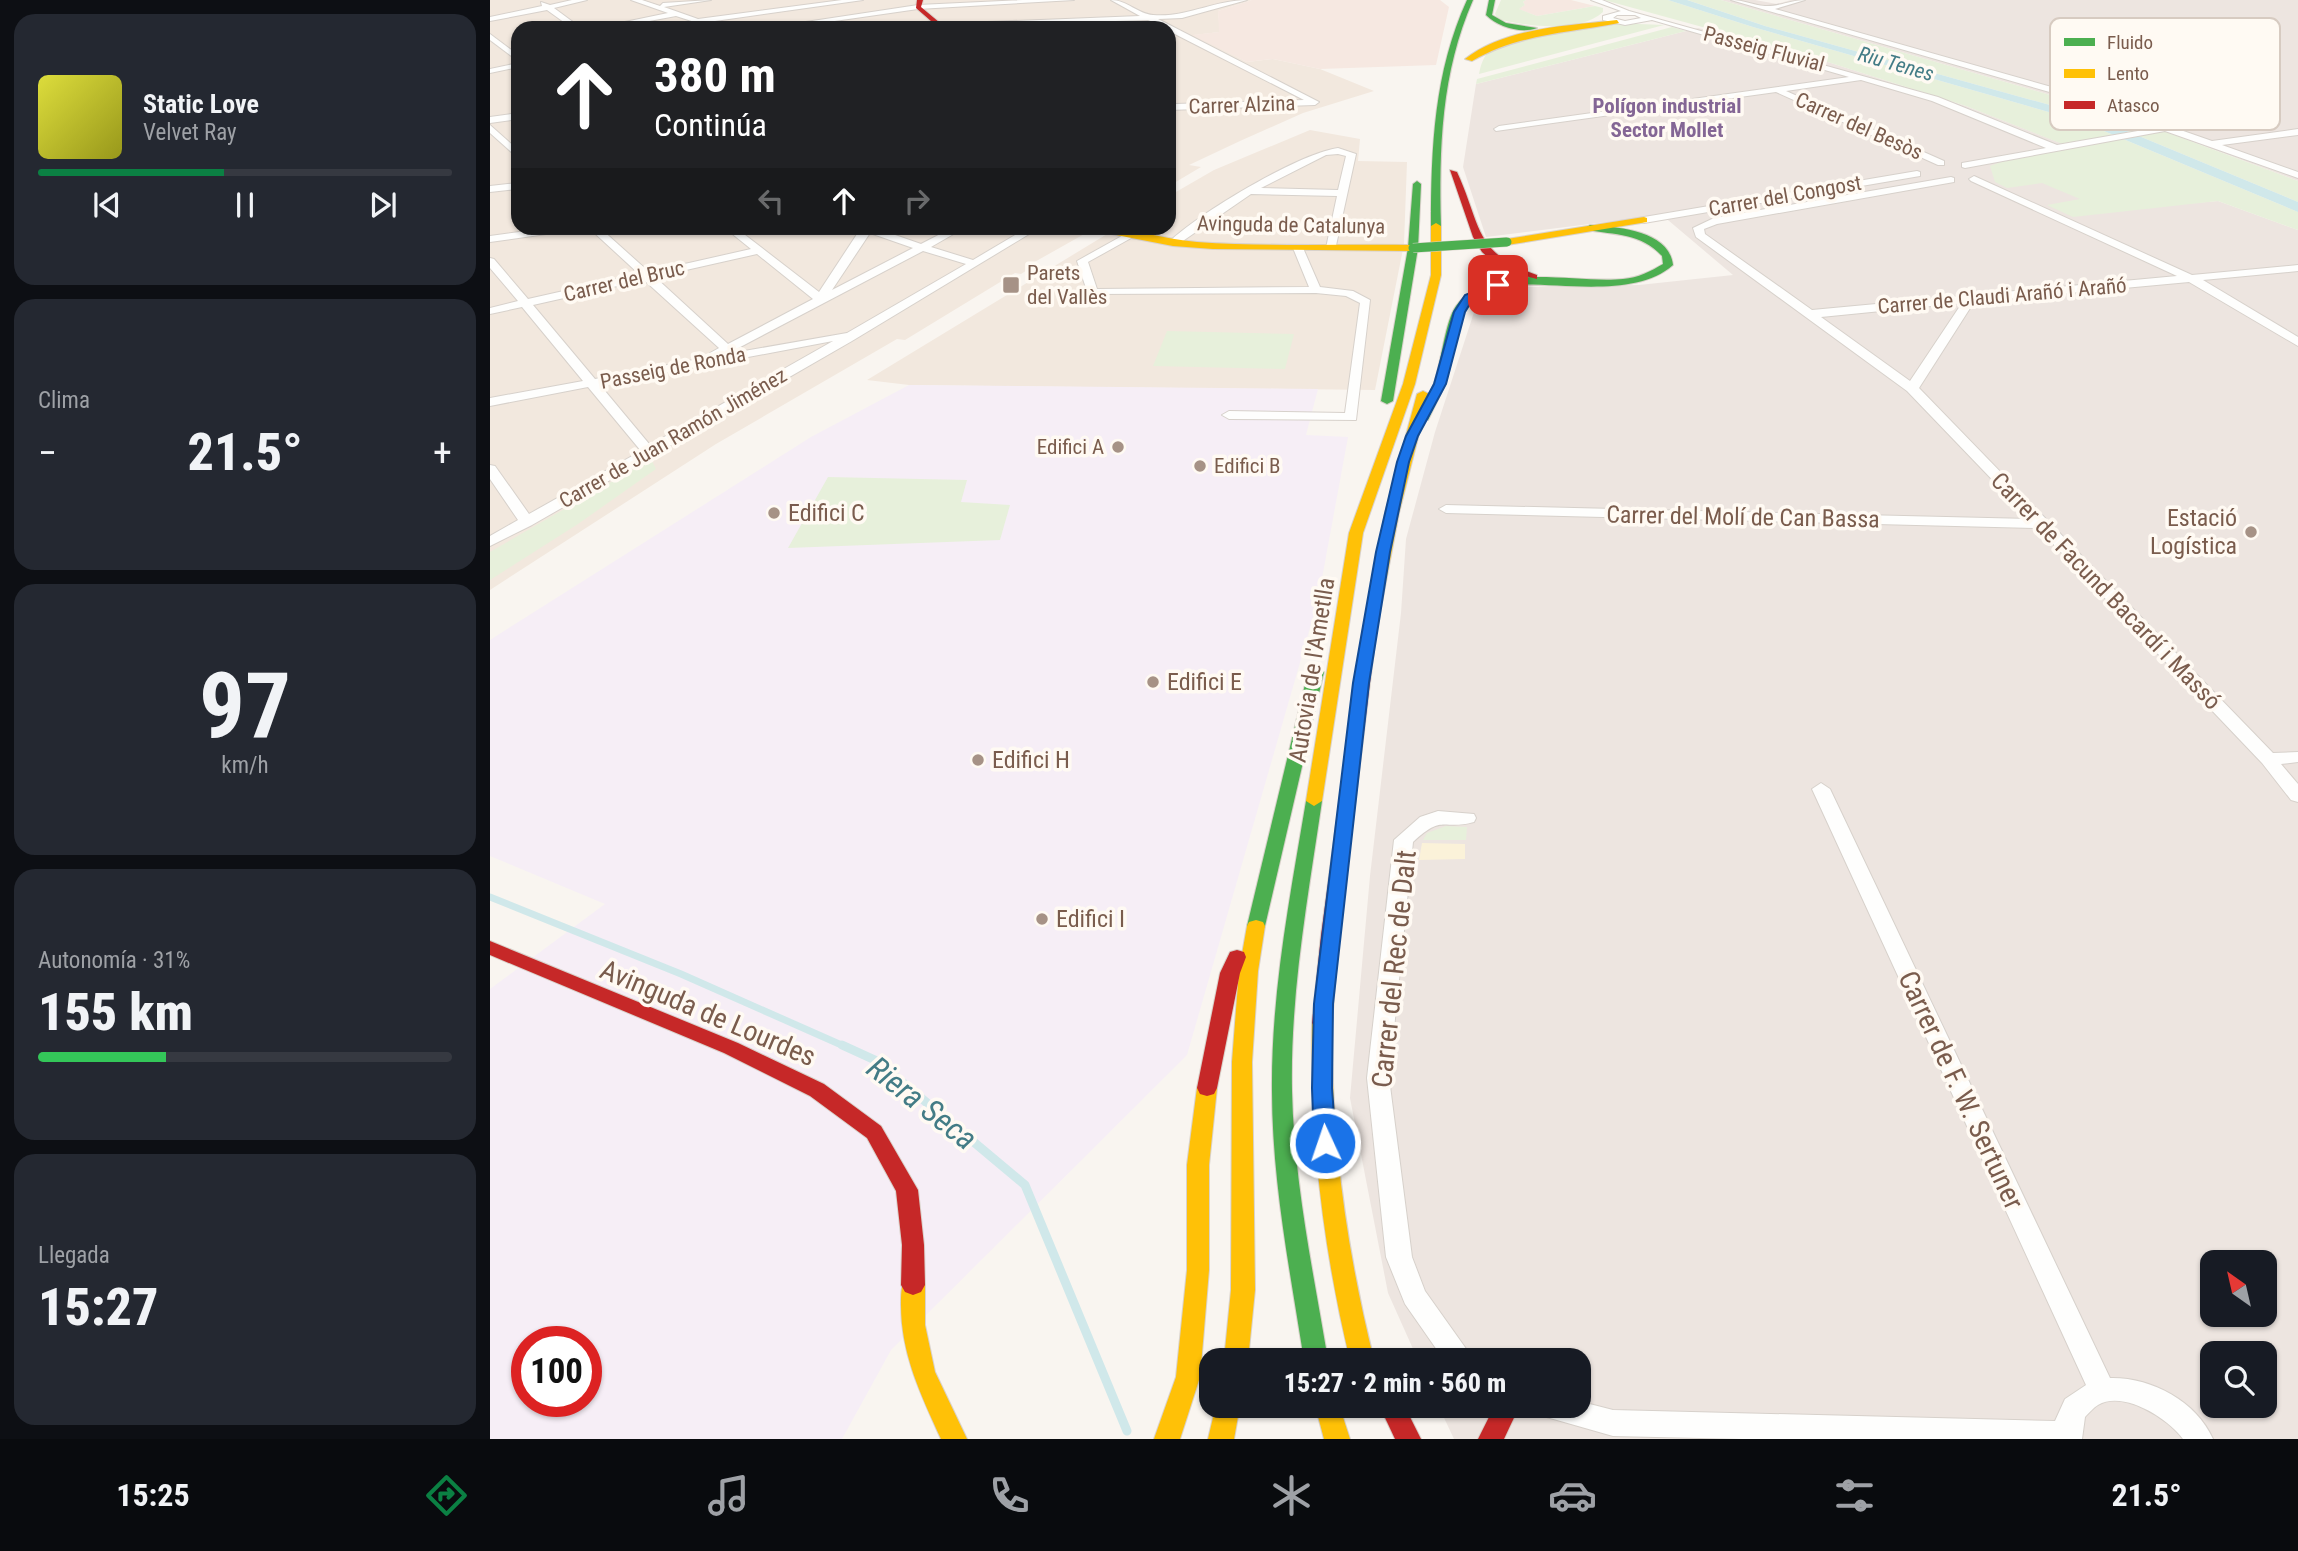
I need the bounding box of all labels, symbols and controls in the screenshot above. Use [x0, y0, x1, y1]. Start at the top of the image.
legend [2050, 18, 2280, 130]
street label: Passeig Fluvial [1701, 21, 1827, 77]
text: Fluido [2107, 31, 2153, 54]
water label: Riu Tenes [1855, 42, 1937, 86]
text: 380 m [654, 47, 776, 104]
icon: ahead [539, 49, 630, 140]
text: Lento [2107, 62, 2149, 85]
street label: Carrer del Besòs [1792, 87, 1926, 165]
text: Static Love [143, 89, 259, 119]
street label: Carrer Alzina [1188, 91, 1296, 119]
district label: Polígon industrial Sector Mollet [1593, 94, 1742, 142]
text: Atasco [2107, 94, 2160, 117]
text: Continúa [654, 106, 767, 144]
text: Velvet Ray [143, 119, 237, 146]
street label: Carrer del Congost [1707, 171, 1863, 221]
icon: left [752, 182, 790, 220]
icon: ahead [825, 182, 863, 220]
icon: right [898, 182, 936, 220]
icon: previous [88, 186, 126, 224]
icon: pause [226, 186, 264, 224]
icon: next [364, 186, 402, 224]
street label: Avinguda de Catalunya [1197, 211, 1385, 239]
street label: Carrer del Bruc [561, 255, 687, 307]
pin [1468, 255, 1528, 315]
place label: Parets del Vallès [1027, 261, 1107, 309]
icon: arrive [1479, 266, 1517, 304]
street label: Carrer de Claudi Arañó i Arañó [1876, 273, 2128, 319]
marker: Parets del Vallès [1001, 275, 1021, 295]
street label: Passeig de Ronda [598, 342, 748, 394]
street label: Carrer de Juan Ramón Jiménez [555, 363, 791, 513]
text: Clima [38, 387, 90, 414]
text: 21.5° [187, 422, 303, 483]
text: − [38, 431, 57, 475]
text: + [433, 431, 452, 475]
place label: Edifici A [1037, 435, 1104, 459]
marker: Edifici A [1110, 439, 1126, 455]
place label: Edifici B [1214, 454, 1281, 478]
marker: Edifici B [1192, 458, 1208, 474]
street label: Carrer de Facund Bacardí i Massó [1985, 467, 2227, 715]
place label: Edifici C [788, 499, 865, 527]
street label: Carrer del Molí de Can Bassa [1606, 501, 1880, 533]
place label: Estació Logística [2150, 504, 2237, 560]
marker: Edifici C [766, 505, 782, 521]
marker: Estació Logística [2243, 524, 2259, 540]
street label: Autovia de l'Ametlla [1284, 576, 1340, 764]
text: 97 [199, 653, 291, 759]
place label: Edifici E [1167, 668, 1242, 696]
marker: Edifici E [1145, 674, 1161, 690]
place label: Edifici H [992, 746, 1070, 774]
text: km/h [221, 752, 269, 779]
marker: Edifici H [970, 752, 986, 768]
street label: Carrer del Rec de Dalt [1365, 848, 1423, 1090]
place label: Edifici I [1056, 905, 1125, 933]
marker: Edifici I [1034, 911, 1050, 927]
text: Autonomía · 31% [38, 947, 190, 974]
street label: Avinguda de Lourdes [595, 953, 821, 1073]
street label: Carrer de F. W. Sertuner [1891, 966, 2031, 1214]
text: 155 km [38, 982, 193, 1043]
water label: Riera Seca [859, 1048, 985, 1158]
position arrow [1288, 1106, 1362, 1180]
text: Llegada [38, 1242, 110, 1269]
north arrow [2200, 1250, 2277, 1326]
map controls [2200, 1250, 2277, 1418]
text: 15:27 [38, 1277, 158, 1338]
speed limit sign: 100 [511, 1326, 602, 1417]
button: search [2200, 1341, 2277, 1418]
text: 15:27 · 2 min · 560 m [1284, 1368, 1506, 1398]
icon: directions [422, 1471, 471, 1520]
icon: music [704, 1471, 753, 1520]
icon: phone [985, 1471, 1034, 1520]
icon: climate [1267, 1471, 1316, 1520]
icon: car [1548, 1471, 1597, 1520]
icon: filters [1830, 1471, 1879, 1520]
text: 15:25 [116, 1476, 190, 1514]
text: 21.5° [2111, 1476, 2182, 1514]

